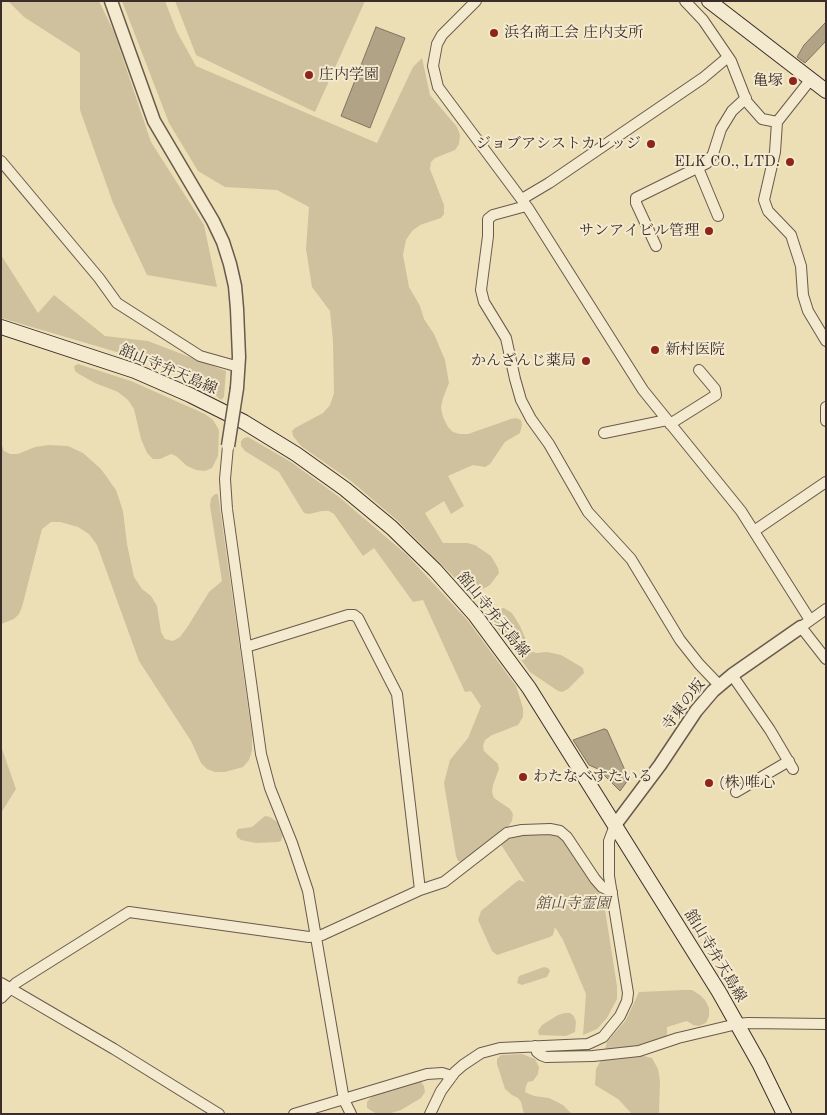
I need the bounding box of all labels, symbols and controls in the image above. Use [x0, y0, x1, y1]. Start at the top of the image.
place label: 浜名商工会 庄内支所 [504, 24, 643, 42]
marker: 浜名商工会 庄内支所 [488, 27, 500, 39]
place label: 庄内学園 [319, 66, 379, 84]
marker: 庄内学園 [303, 69, 315, 81]
place label: 亀塚 [753, 72, 783, 90]
marker: 亀塚 [787, 75, 799, 87]
place label: ジョブアシストカレッジ [476, 135, 641, 153]
marker: ジョブアシストカレッジ [645, 138, 657, 150]
place label: ELK CO., LTD. [674, 153, 780, 171]
marker: ELK CO., LTD. [784, 156, 796, 168]
place label: サンアイビル管理 [579, 222, 699, 240]
marker: サンアイビル管理 [703, 225, 715, 237]
street label: 舘山寺弁天島線 [116, 341, 220, 399]
place label: 新村医院 [665, 341, 725, 359]
marker: 新村医院 [649, 344, 661, 356]
place label: かんざんじ薬局 [471, 352, 576, 370]
marker: かんざんじ薬局 [580, 355, 592, 367]
street label: 舘山寺弁天島線 [453, 569, 533, 661]
street label: 寺東の坂 [659, 676, 709, 734]
place label: わたなべすたいる [533, 768, 653, 786]
marker: わたなべすたいる [517, 771, 529, 783]
place label: (株)唯心 [719, 774, 775, 792]
marker: (株)唯心 [703, 777, 715, 789]
park label: 舘山寺霊園 [536, 895, 610, 913]
street label: 舘山寺弁天島線 [680, 906, 750, 1006]

